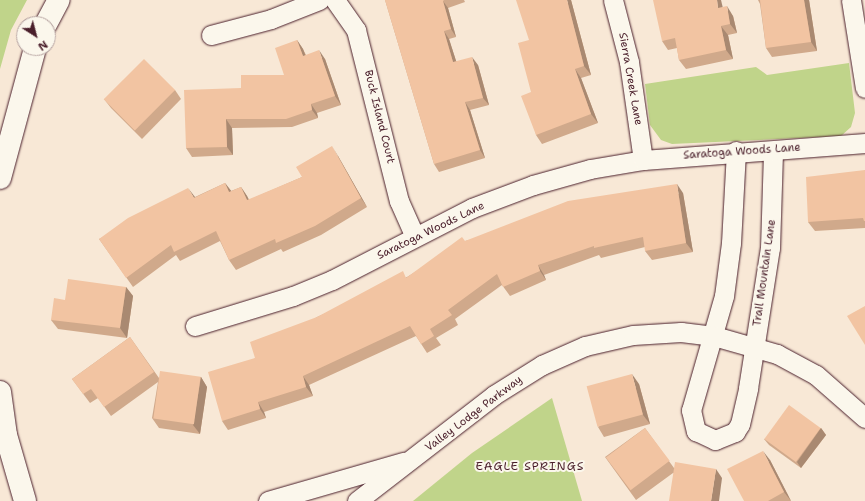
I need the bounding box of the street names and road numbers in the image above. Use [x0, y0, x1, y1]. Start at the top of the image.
street label: Sierra Creek Lane [615, 32, 645, 126]
street label: Buck Island Court [361, 69, 397, 165]
street label: Saratoga Woods Lane [683, 141, 801, 163]
street label: Saratoga Woods Lane [375, 199, 487, 263]
street label: Trail Mountain Lane [751, 219, 779, 327]
street label: Valley Lodge Parkway [423, 373, 525, 455]

